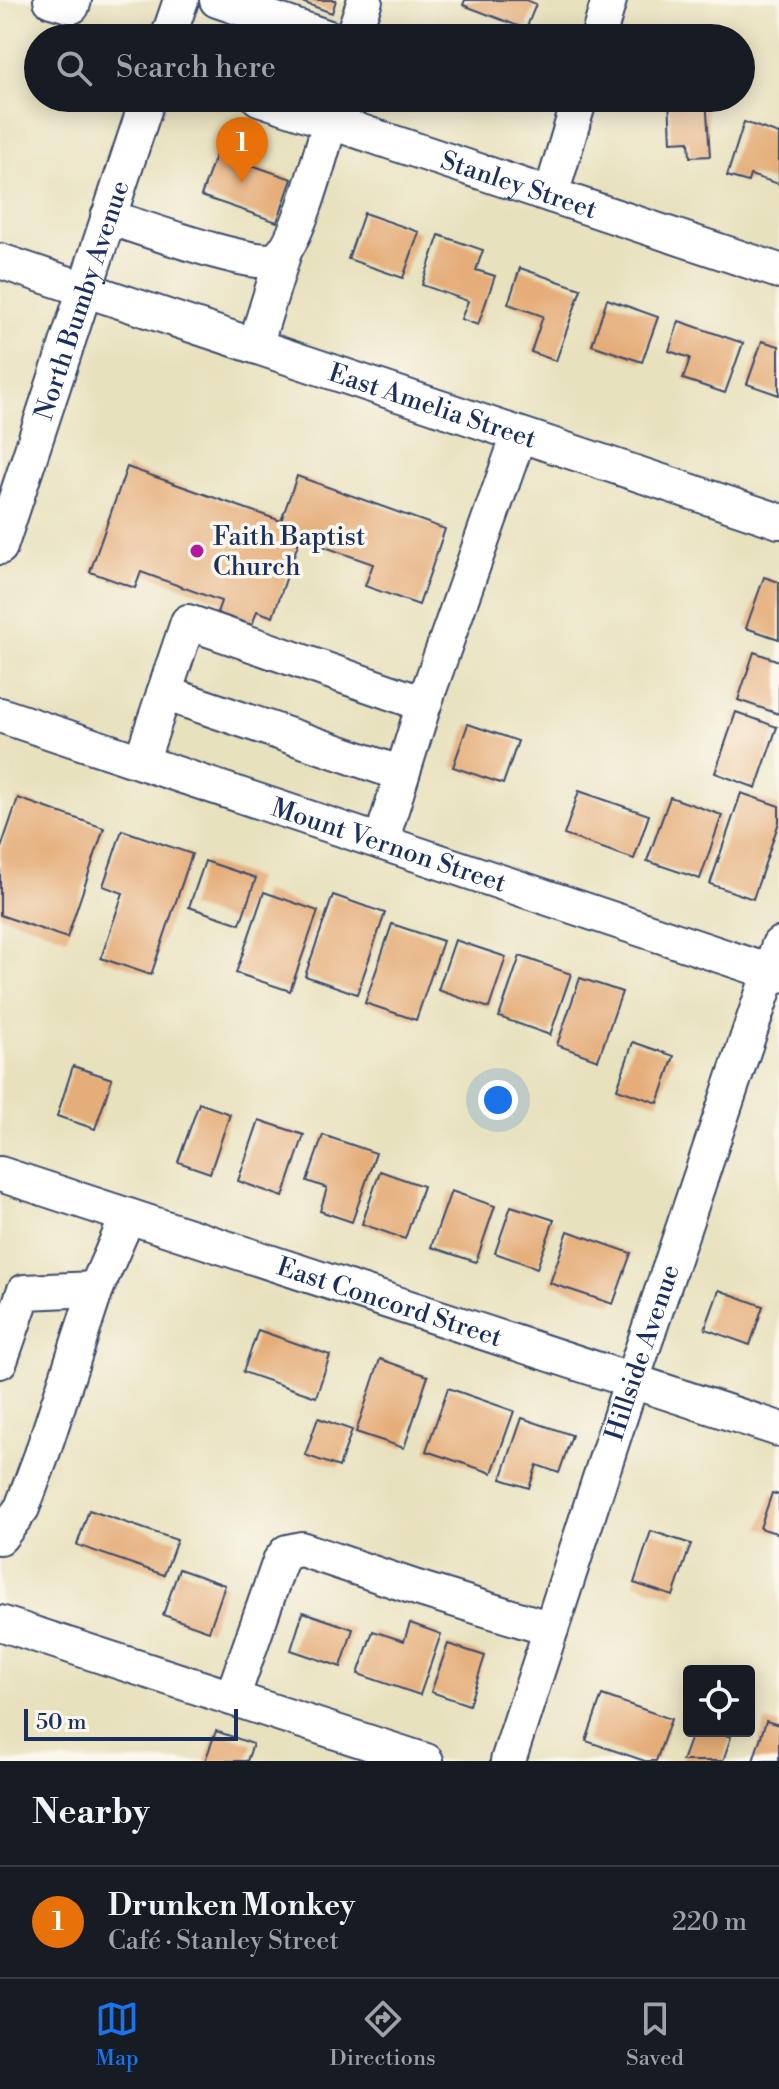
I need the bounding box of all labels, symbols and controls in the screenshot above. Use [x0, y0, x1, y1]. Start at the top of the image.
search box [24, 24, 755, 112]
icon: search [52, 46, 96, 90]
text: Search here [116, 49, 276, 87]
pin: 1 [216, 117, 268, 183]
street label: Stanley Street [436, 145, 601, 226]
street label: North Bumby Avenue [28, 177, 137, 424]
street label: East Amelia Street [324, 357, 540, 456]
place label: Faith Baptist Church [213, 521, 365, 583]
marker: Faith Baptist Church [188, 542, 206, 560]
street label: Mount Vernon Street [267, 792, 510, 900]
your location [478, 1080, 518, 1120]
street label: East Concord Street [273, 1251, 506, 1354]
street label: Hillside Avenue [598, 1260, 687, 1445]
map controls [683, 1665, 755, 1737]
button: locate [683, 1665, 755, 1737]
scale bar [24, 1705, 238, 1741]
text: 50 m [36, 1709, 87, 1736]
text: Nearby [32, 1792, 150, 1834]
text: Drunken Monkey [108, 1887, 355, 1925]
text: 1 [52, 1906, 64, 1938]
text: 220 m [672, 1906, 747, 1938]
text: Café · Stanley Street [108, 1925, 339, 1957]
tab: Map [95, 1997, 139, 2072]
tab: Directions [330, 1997, 436, 2072]
tab: Saved [626, 1997, 684, 2072]

